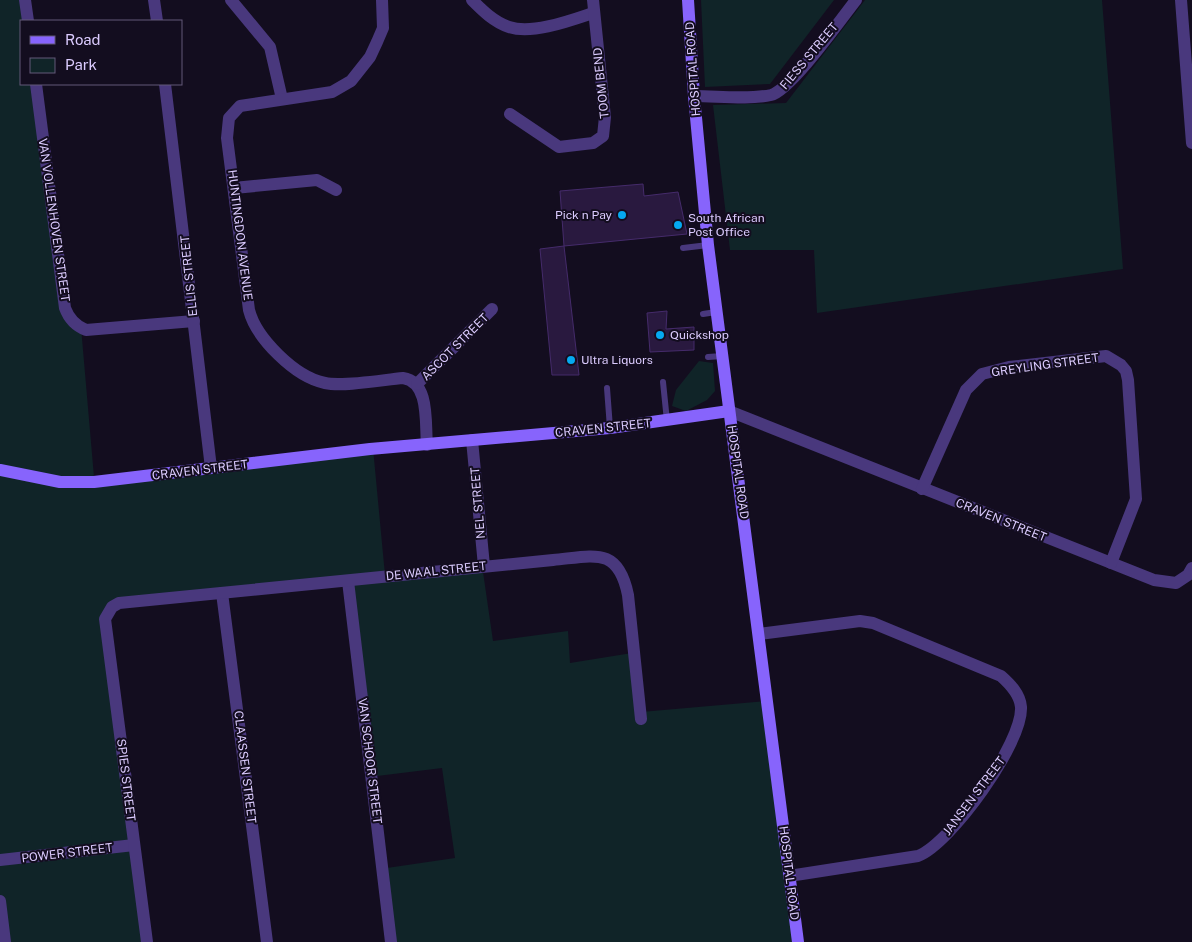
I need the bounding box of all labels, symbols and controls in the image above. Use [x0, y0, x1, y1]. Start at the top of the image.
legend [20, 20, 182, 85]
street label: FIESS STREET [777, 20, 841, 92]
street label: HOSPITAL ROAD [683, 21, 703, 117]
text: Road [65, 31, 101, 48]
street label: TOOM BEND [590, 47, 612, 119]
text: Park [65, 56, 97, 73]
street label: VAN VOLLENHOVEN STREET [36, 137, 72, 303]
street label: HUNTINGDON AVENUE [225, 169, 255, 301]
place label: Pick n Pay [555, 208, 613, 222]
marker: Pick n Pay [616, 209, 628, 221]
place label: South African Post Office [688, 211, 765, 239]
marker: South African Post Office [672, 219, 684, 231]
street label: ELLIS STREET [178, 235, 200, 317]
street label: ASCOT STREET [419, 311, 491, 383]
place label: Quickshop [670, 328, 729, 342]
marker: Quickshop [654, 329, 666, 341]
street label: GREYLING STREET [990, 351, 1100, 379]
place label: Ultra Liquors [581, 353, 653, 367]
marker: Ultra Liquors [565, 354, 577, 366]
street label: CRAVEN STREET [554, 416, 652, 440]
street label: HOSPITAL ROAD [724, 424, 752, 520]
street label: CRAVEN STREET [151, 457, 249, 483]
street label: NEL STREET [468, 467, 488, 539]
street label: CRAVEN STREET [954, 495, 1048, 545]
street label: DE WAAL STREET [385, 559, 487, 583]
street label: VAN SCHOOR STREET [355, 697, 385, 825]
street label: CLAASSEN STREET [231, 710, 259, 824]
street label: SPIES STREET [114, 738, 138, 822]
street label: JANSEN STREET [940, 754, 1008, 838]
street label: HOSPITAL ROAD [776, 825, 802, 921]
street label: POWER STREET [21, 840, 113, 866]

